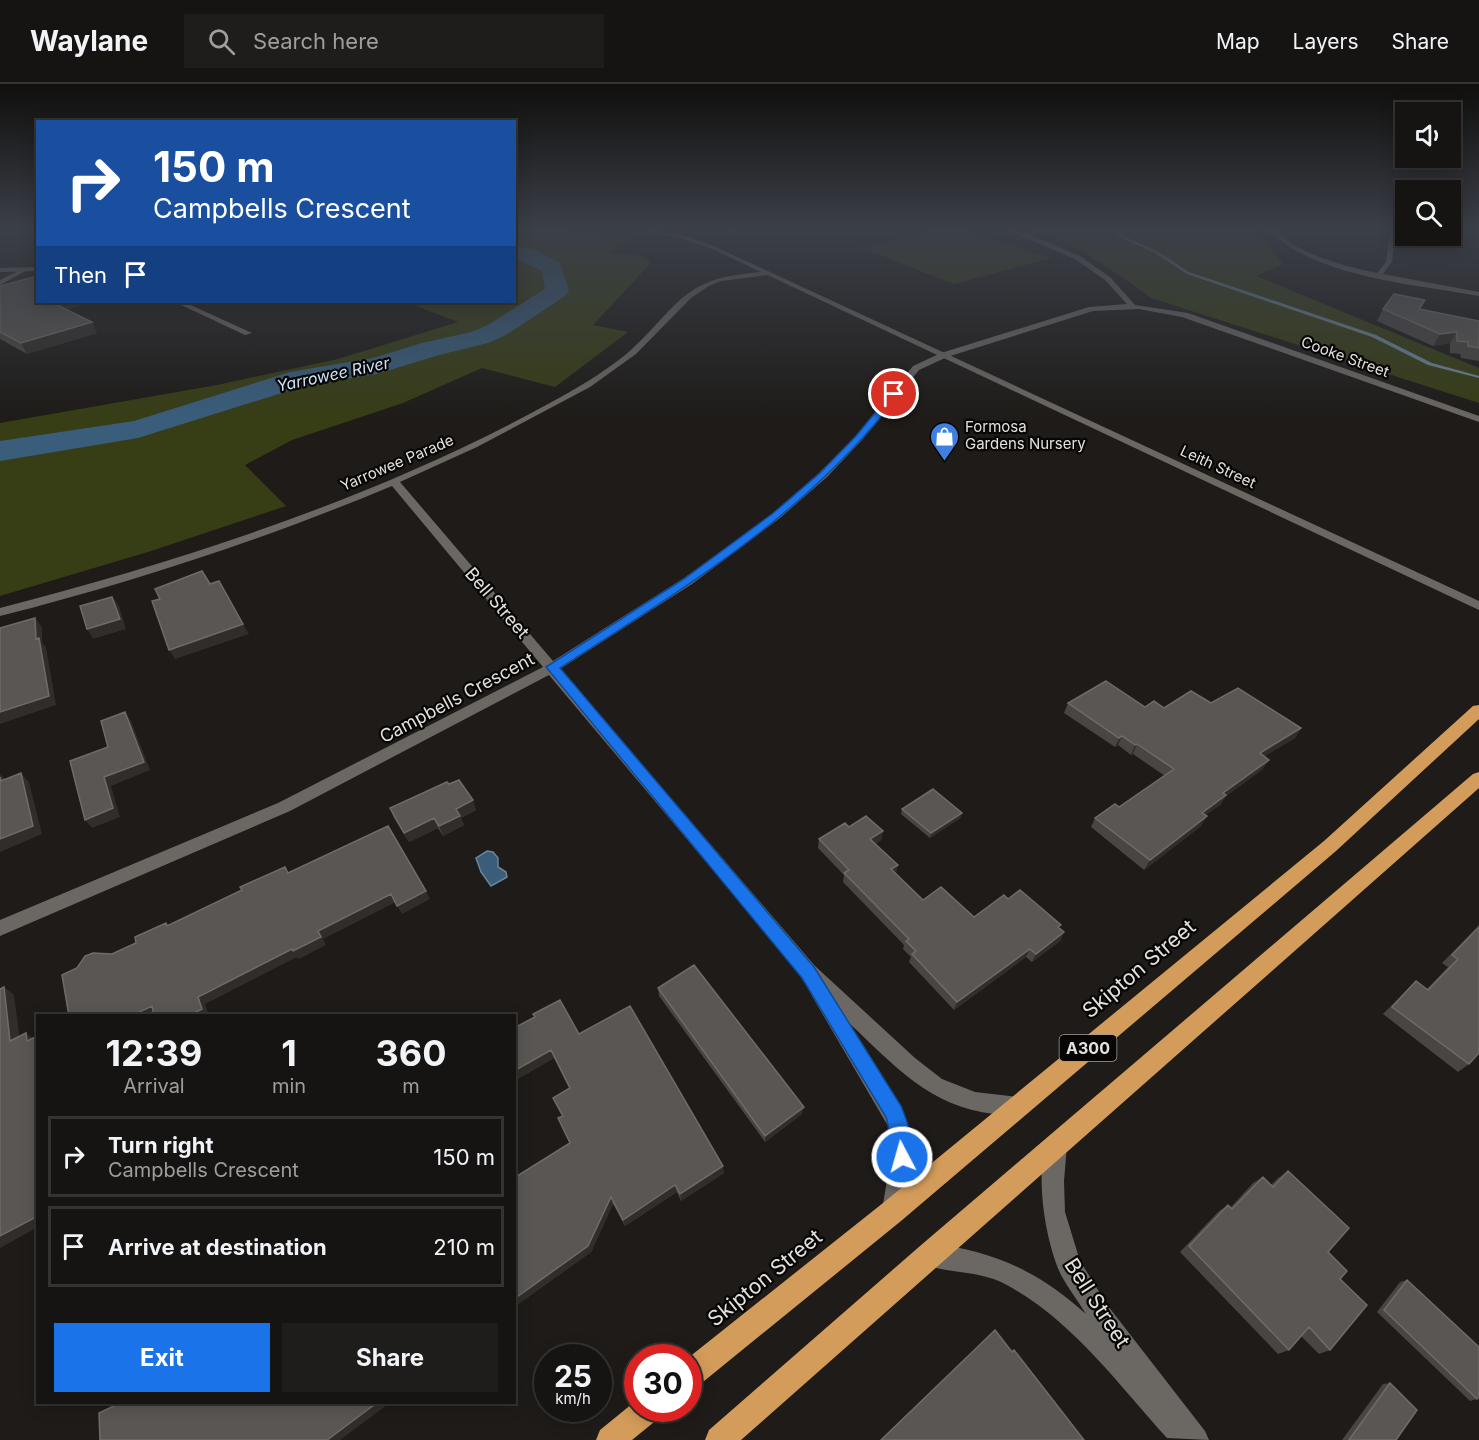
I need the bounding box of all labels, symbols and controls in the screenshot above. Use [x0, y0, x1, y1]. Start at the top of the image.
search box [184, 14, 604, 68]
text: Waylane [30, 24, 148, 58]
icon: search [205, 25, 238, 58]
text: Search here [253, 28, 379, 54]
text: Map [1216, 29, 1260, 54]
text: Layers [1293, 29, 1359, 54]
text: Share [1392, 29, 1449, 54]
map controls [1395, 102, 1461, 246]
button: sound [1395, 102, 1461, 168]
text: 150 m [153, 141, 275, 192]
icon: right [54, 144, 132, 222]
button: search [1395, 180, 1461, 246]
text: Campbells Crescent [153, 192, 411, 225]
icon: arrive [119, 258, 152, 291]
text: Then [54, 262, 107, 288]
street label: Cooke Street [1299, 332, 1392, 381]
water label: Yarrowee River [275, 352, 392, 396]
pin [868, 368, 919, 419]
icon: arrive [877, 377, 910, 410]
place label: Formosa Gardens Nursery [965, 417, 1086, 453]
shop icon: Formosa Gardens Nursery [928, 420, 960, 462]
street label: Yarrowee Parade [337, 430, 456, 495]
street label: Leith Street [1177, 441, 1259, 492]
street label: Bell Street [461, 563, 534, 642]
street label: Campbells Crescent [376, 648, 538, 747]
street label: Skipton Street [1077, 914, 1200, 1023]
text: 12:39 [106, 1031, 202, 1075]
text: 1 [281, 1031, 297, 1075]
text: 360 [376, 1031, 446, 1075]
road number: A300 [1060, 1035, 1116, 1061]
text: Arrival [123, 1074, 185, 1098]
text: min [272, 1074, 306, 1098]
text: m [402, 1074, 420, 1098]
position arrow [870, 1125, 934, 1189]
text: Turn right [108, 1132, 214, 1158]
icon: right [57, 1140, 90, 1173]
text: 150 m [433, 1144, 495, 1170]
text: Campbells Crescent [108, 1158, 299, 1182]
street label: Skipton Street [703, 1224, 827, 1331]
icon: arrive [57, 1230, 90, 1263]
text: Arrive at destination [108, 1234, 327, 1260]
text: 210 m [433, 1234, 495, 1260]
street label: Bell Street [1059, 1253, 1136, 1352]
button: Exit [54, 1323, 270, 1392]
button: Share [282, 1323, 498, 1392]
speed limit sign: 30 [624, 1344, 702, 1422]
text: 25 [554, 1358, 592, 1394]
text: km/h [555, 1389, 591, 1408]

